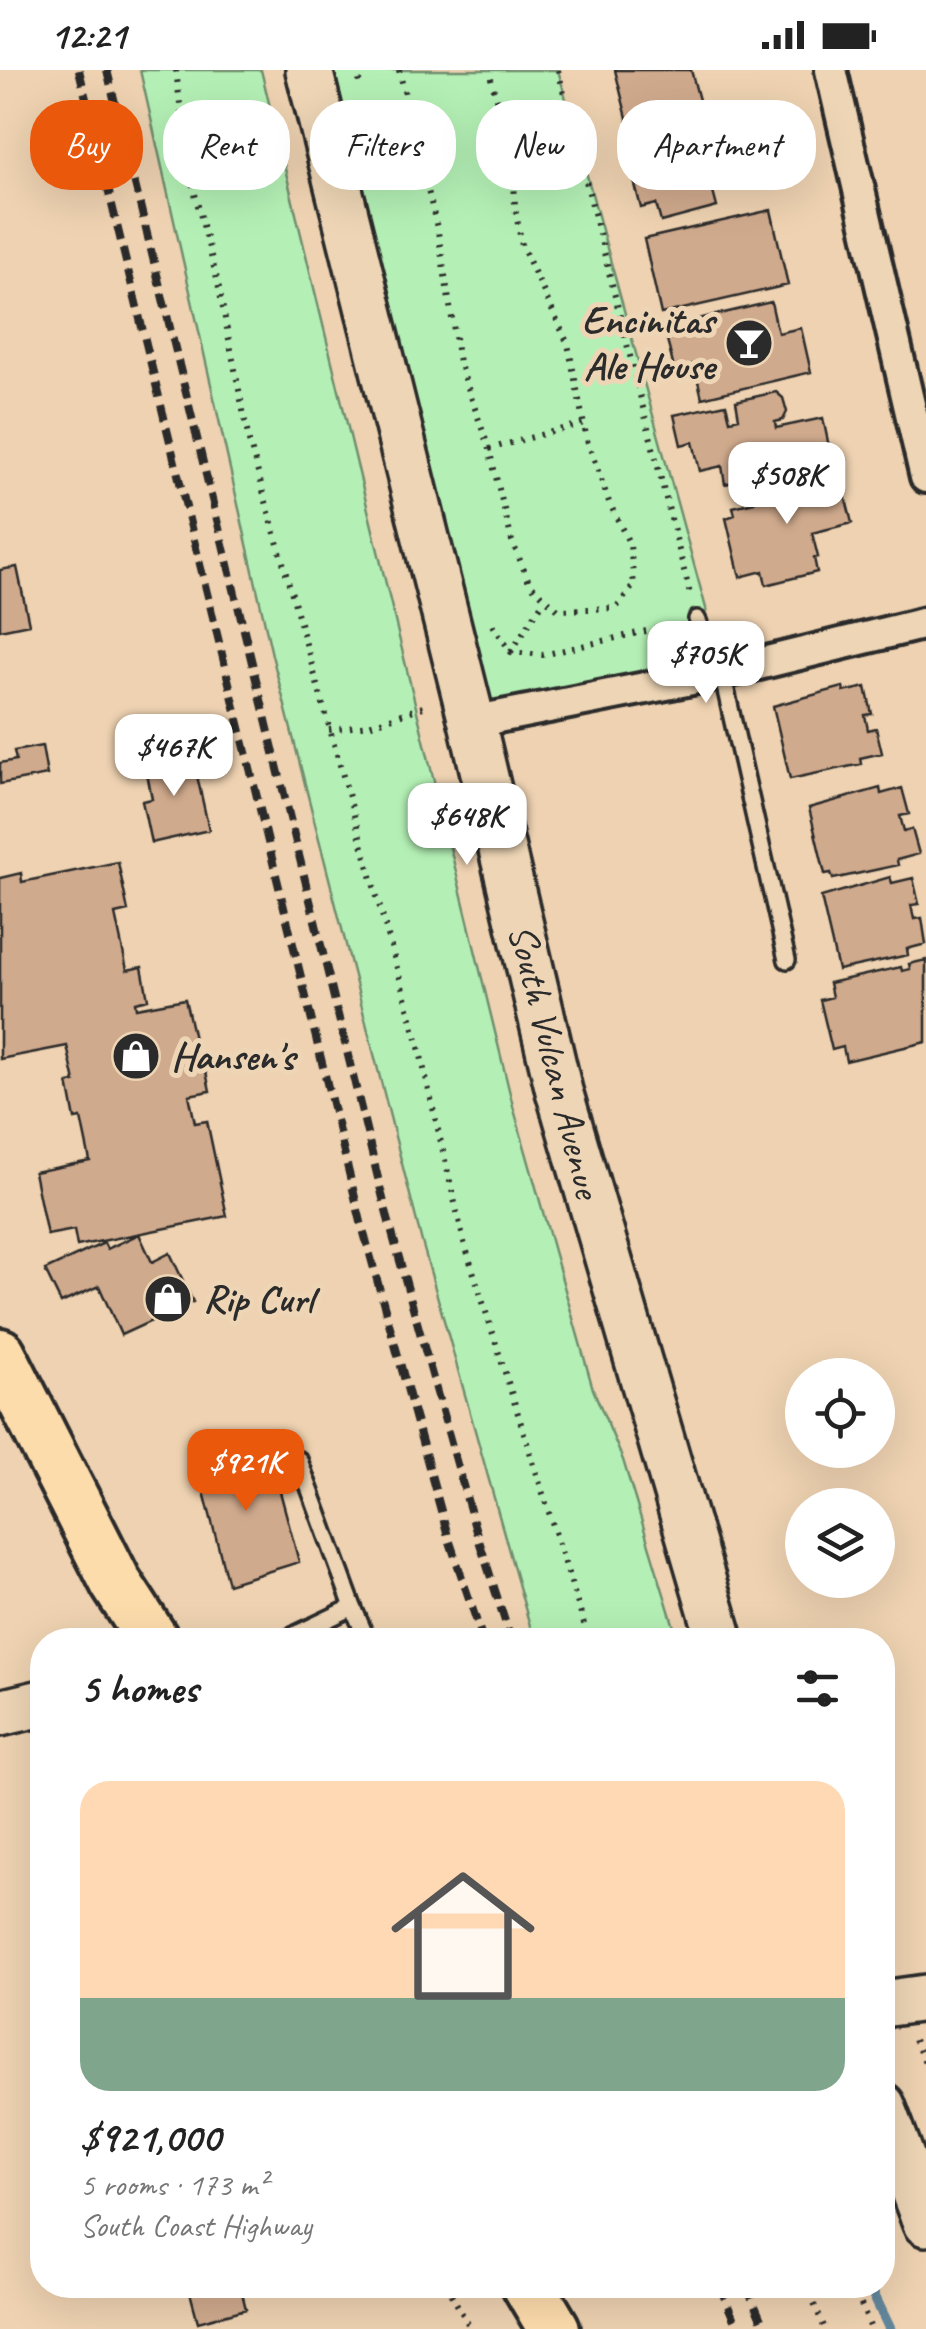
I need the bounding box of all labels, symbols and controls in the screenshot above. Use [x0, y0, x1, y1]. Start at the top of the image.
text: 12:21 [50, 12, 126, 59]
chip: Buy [30, 100, 143, 190]
chip: Rent [163, 100, 290, 190]
chip: Filters [310, 100, 456, 190]
chip: New [476, 100, 597, 190]
chip: Apartment [617, 100, 816, 190]
place label: Encinitas Ale House [582, 295, 718, 391]
bar icon: Encinitas Ale House [723, 317, 775, 369]
pin: $508K [717, 442, 857, 527]
text: $508K [750, 454, 824, 495]
pin: $705K [636, 621, 776, 706]
text: $705K [669, 633, 743, 674]
pin: $467K [104, 714, 244, 799]
text: $467K [137, 726, 211, 767]
pin: $648K [397, 783, 537, 868]
text: $648K [430, 795, 504, 836]
street label: South Vulcan Avenue [497, 919, 614, 1206]
shop icon: Hansen's [110, 1030, 162, 1082]
place label: Hansen's [171, 1031, 299, 1081]
shop icon: Rip Curl [142, 1273, 194, 1325]
place label: Rip Curl [203, 1274, 320, 1324]
map controls [785, 1358, 895, 1598]
button: locate [785, 1358, 895, 1468]
pin: $921K [176, 1429, 316, 1514]
text: $921K [209, 1441, 283, 1482]
button: layers [785, 1488, 895, 1598]
icon: filters [790, 1661, 845, 1716]
text: 5 homes [80, 1662, 198, 1715]
icon: home [373, 1846, 553, 2026]
text: $921,000 [80, 2111, 220, 2164]
text: 5 rooms · 173 m² [80, 2164, 267, 2205]
text: South Coast Highway [80, 2205, 312, 2246]

